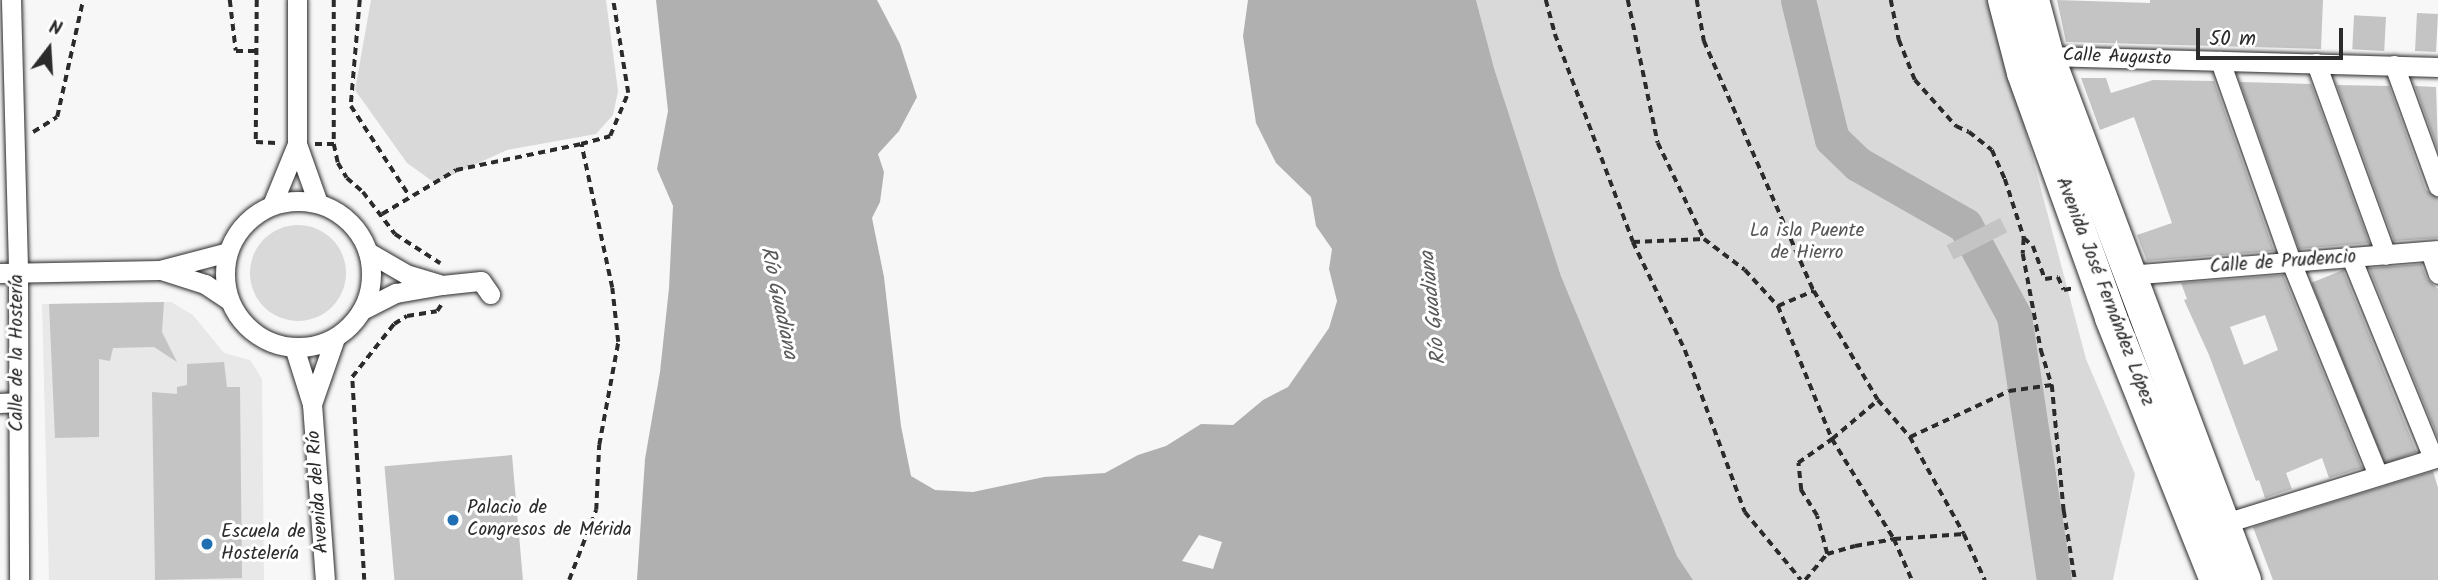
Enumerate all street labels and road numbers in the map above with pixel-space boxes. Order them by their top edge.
street label: Calle Augusto [2062,45,2172,71]
street label: Avenida José Fernández López [2050,174,2158,410]
street label: Calle de Prudencio [2209,247,2357,279]
street label: Calle de la Hostería [7,274,29,432]
street label: Avenida del Río [303,430,335,554]

